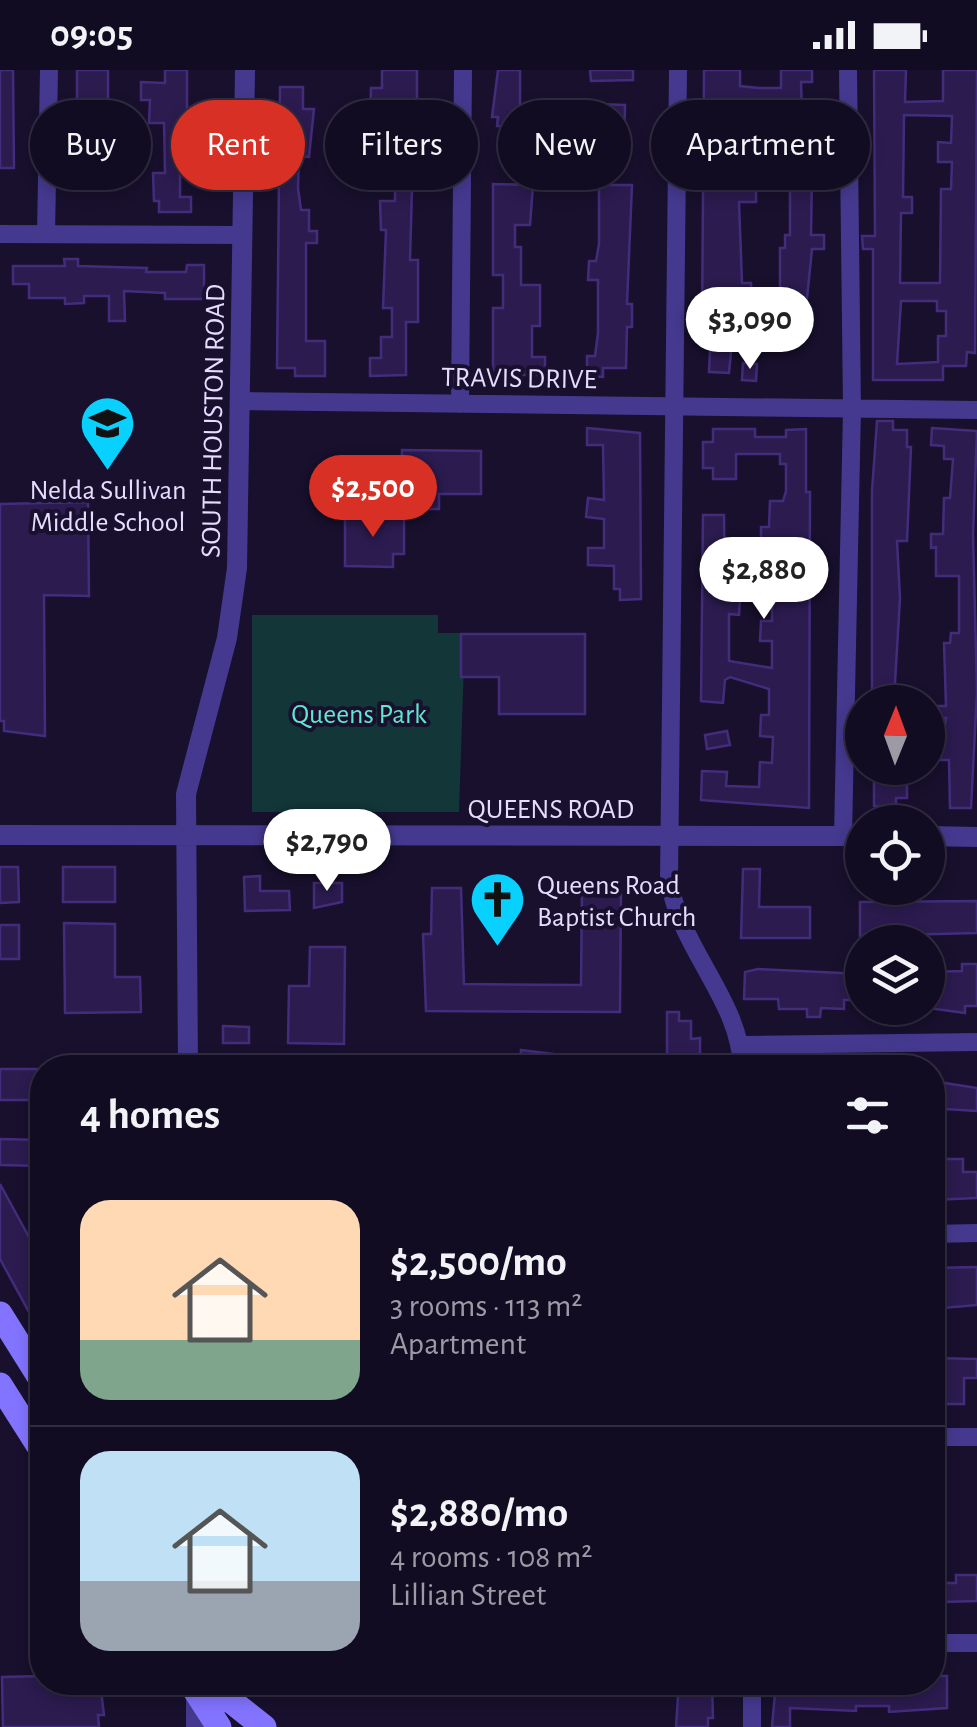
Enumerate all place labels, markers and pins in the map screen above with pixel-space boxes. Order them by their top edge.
pin: $3,090 [669,287,831,372]
school or university icon: Nelda Sullivan Middle School [78,393,138,472]
pin: $2,500 [292,455,454,540]
place label: Nelda Sullivan Middle School [29,477,187,537]
pin: $2,880 [683,537,845,622]
pin: $2,790 [246,809,408,894]
church icon: Queens Road Baptist Church [468,870,528,949]
place label: Queens Road Baptist Church [537,872,696,932]

